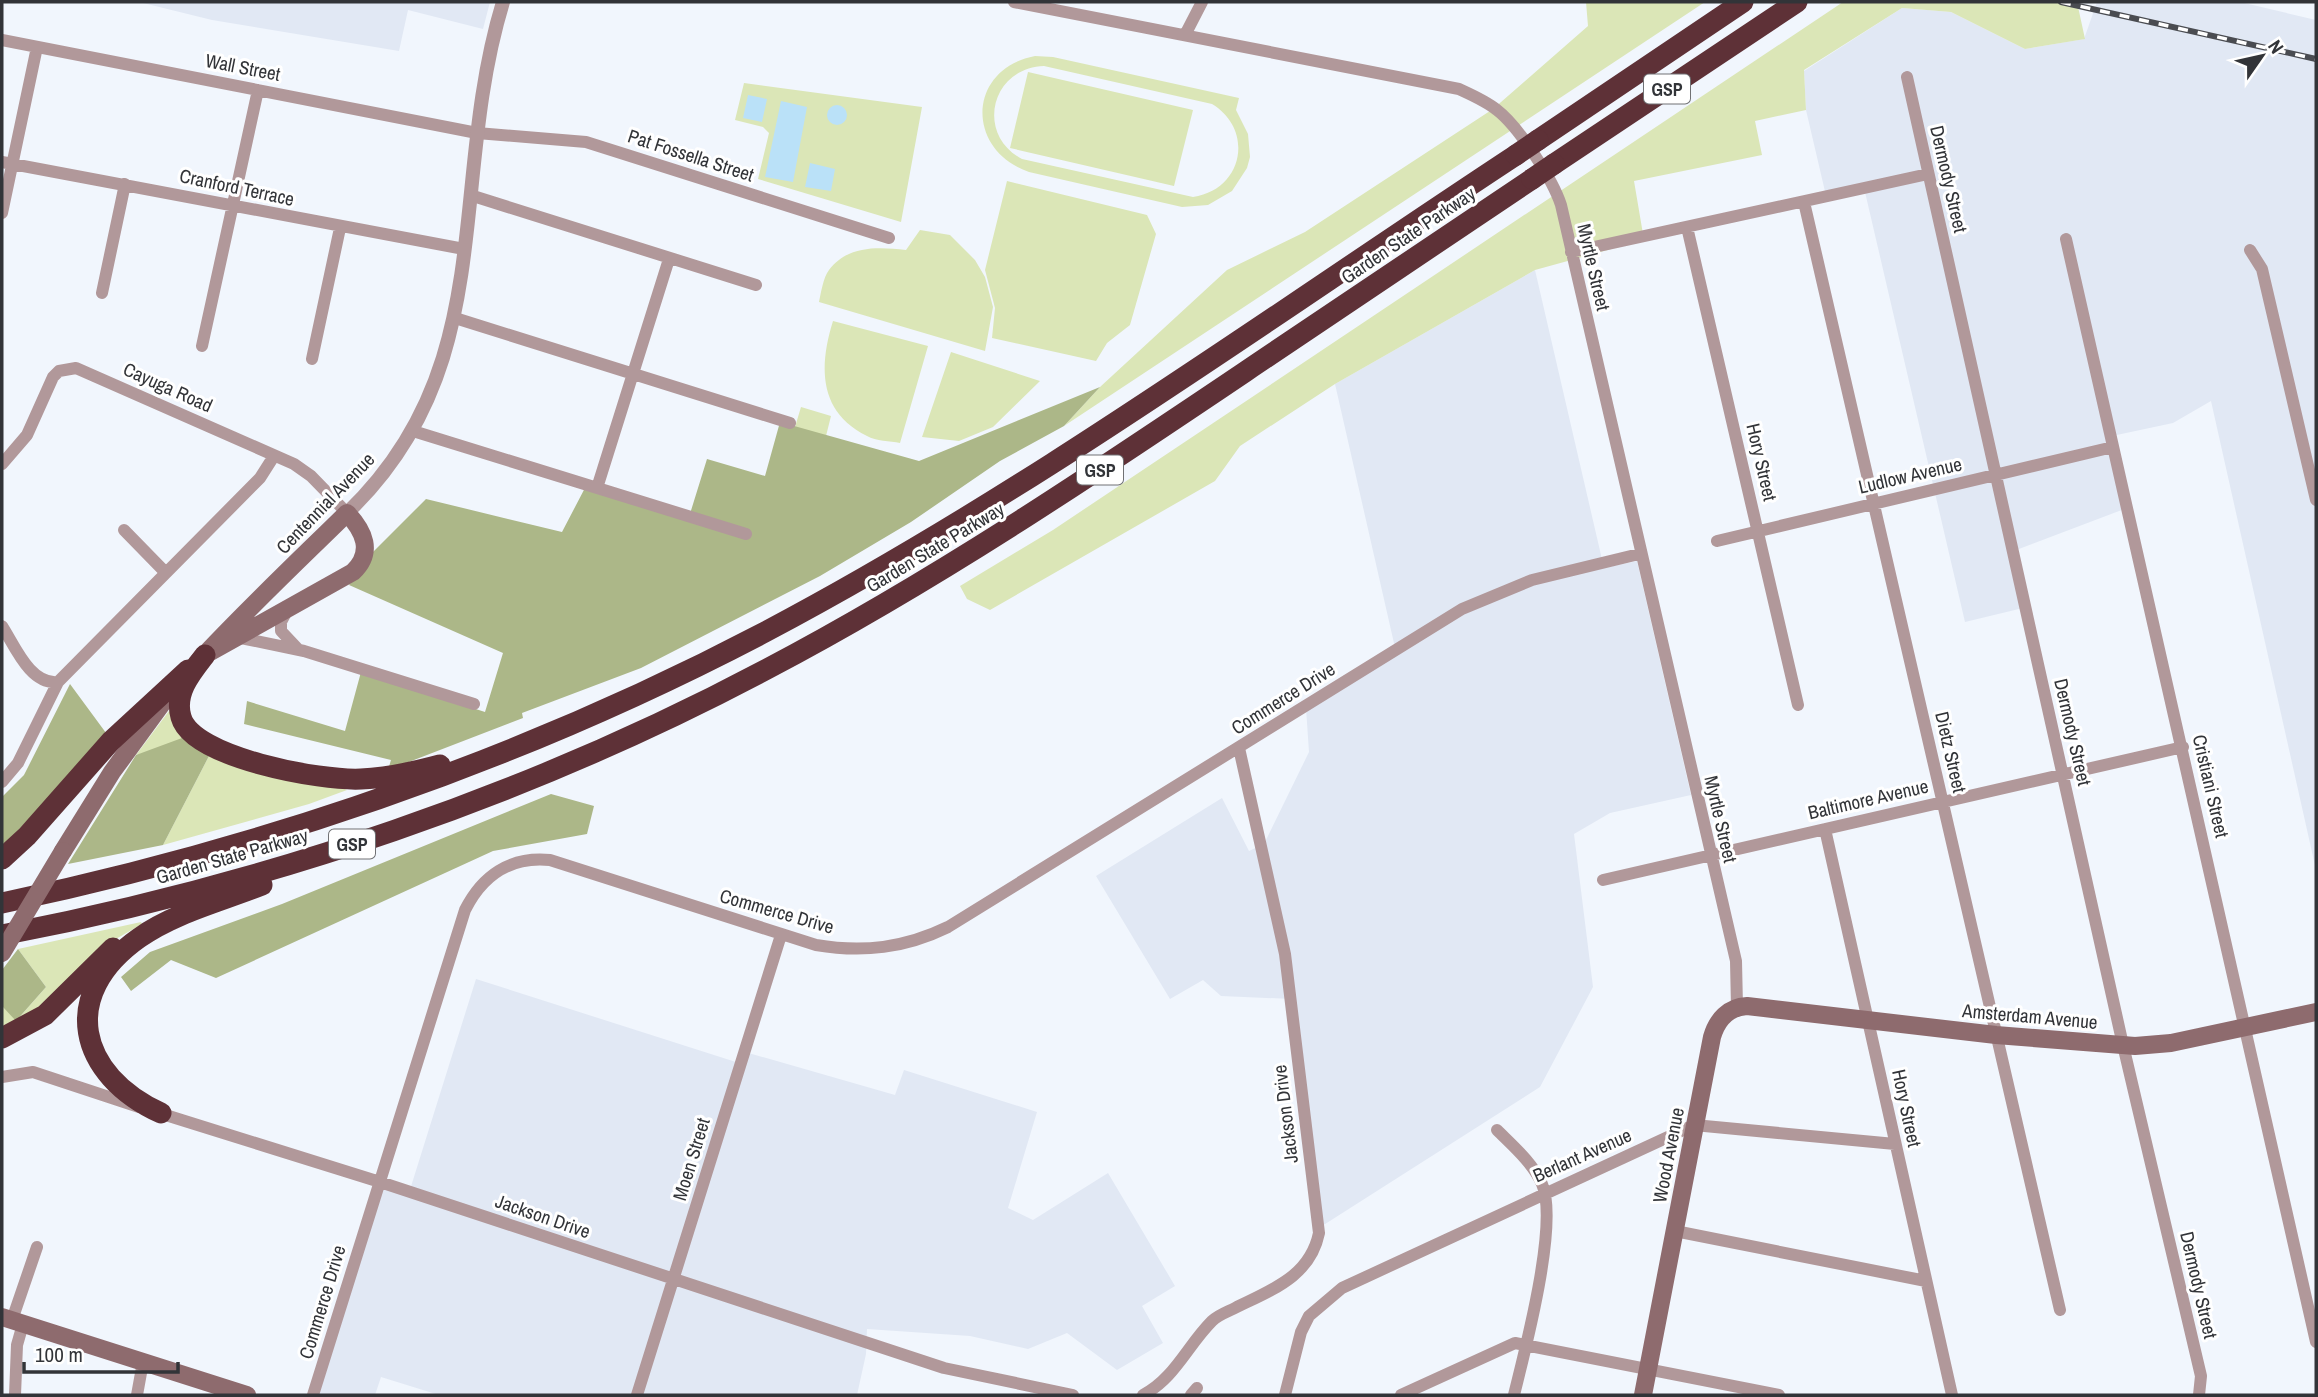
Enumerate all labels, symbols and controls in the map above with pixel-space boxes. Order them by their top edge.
north arrow [2227,21,2297,91]
text: N [2262,35,2290,58]
street label: Wall Street [203,47,283,87]
road number: GSP [1644,74,1690,104]
street label: Pat Fossella Street [625,122,758,188]
street label: Dermody Street [1924,123,1974,236]
street label: Cranford Terrace [177,162,297,212]
street label: Garden State Parkway [1336,180,1480,290]
street label: Myrtle Street [1571,221,1617,314]
street label: Cayuga Road [119,356,217,418]
street label: Hory Street [1740,421,1784,504]
street label: Centennial Avenue [270,447,380,559]
street label: Ludlow Avenue [1856,450,1964,500]
road number: GSP [1077,456,1123,484]
street label: Garden State Parkway [861,495,1009,599]
street label: Commerce Drive [1226,656,1340,740]
street label: Dermody Street [2048,676,2098,789]
street label: Dietz Street [1929,709,1973,796]
street label: Cristiani Street [2187,732,2236,841]
street label: Myrtle Street [1698,773,1744,866]
street label: Baltimore Avenue [1805,773,1931,825]
street label: Garden State Parkway [153,822,311,890]
road number: GSP [329,830,375,858]
street label: Commerce Drive [717,882,837,940]
street label: Amsterdam Avenue [1960,997,2099,1035]
street label: Jackson Drive [1266,1063,1304,1165]
street label: Hory Street [1886,1067,1928,1150]
street label: Wood Avenue [1646,1105,1690,1205]
street label: Moen Street [666,1114,716,1203]
street label: Berlant Avenue [1529,1122,1635,1188]
street label: Jackson Drive [492,1188,594,1244]
street label: Dermody Street [2174,1229,2224,1342]
street label: Commerce Drive [292,1242,352,1362]
scale bar [24,1330,178,1374]
text: 100 m [35,1340,83,1369]

